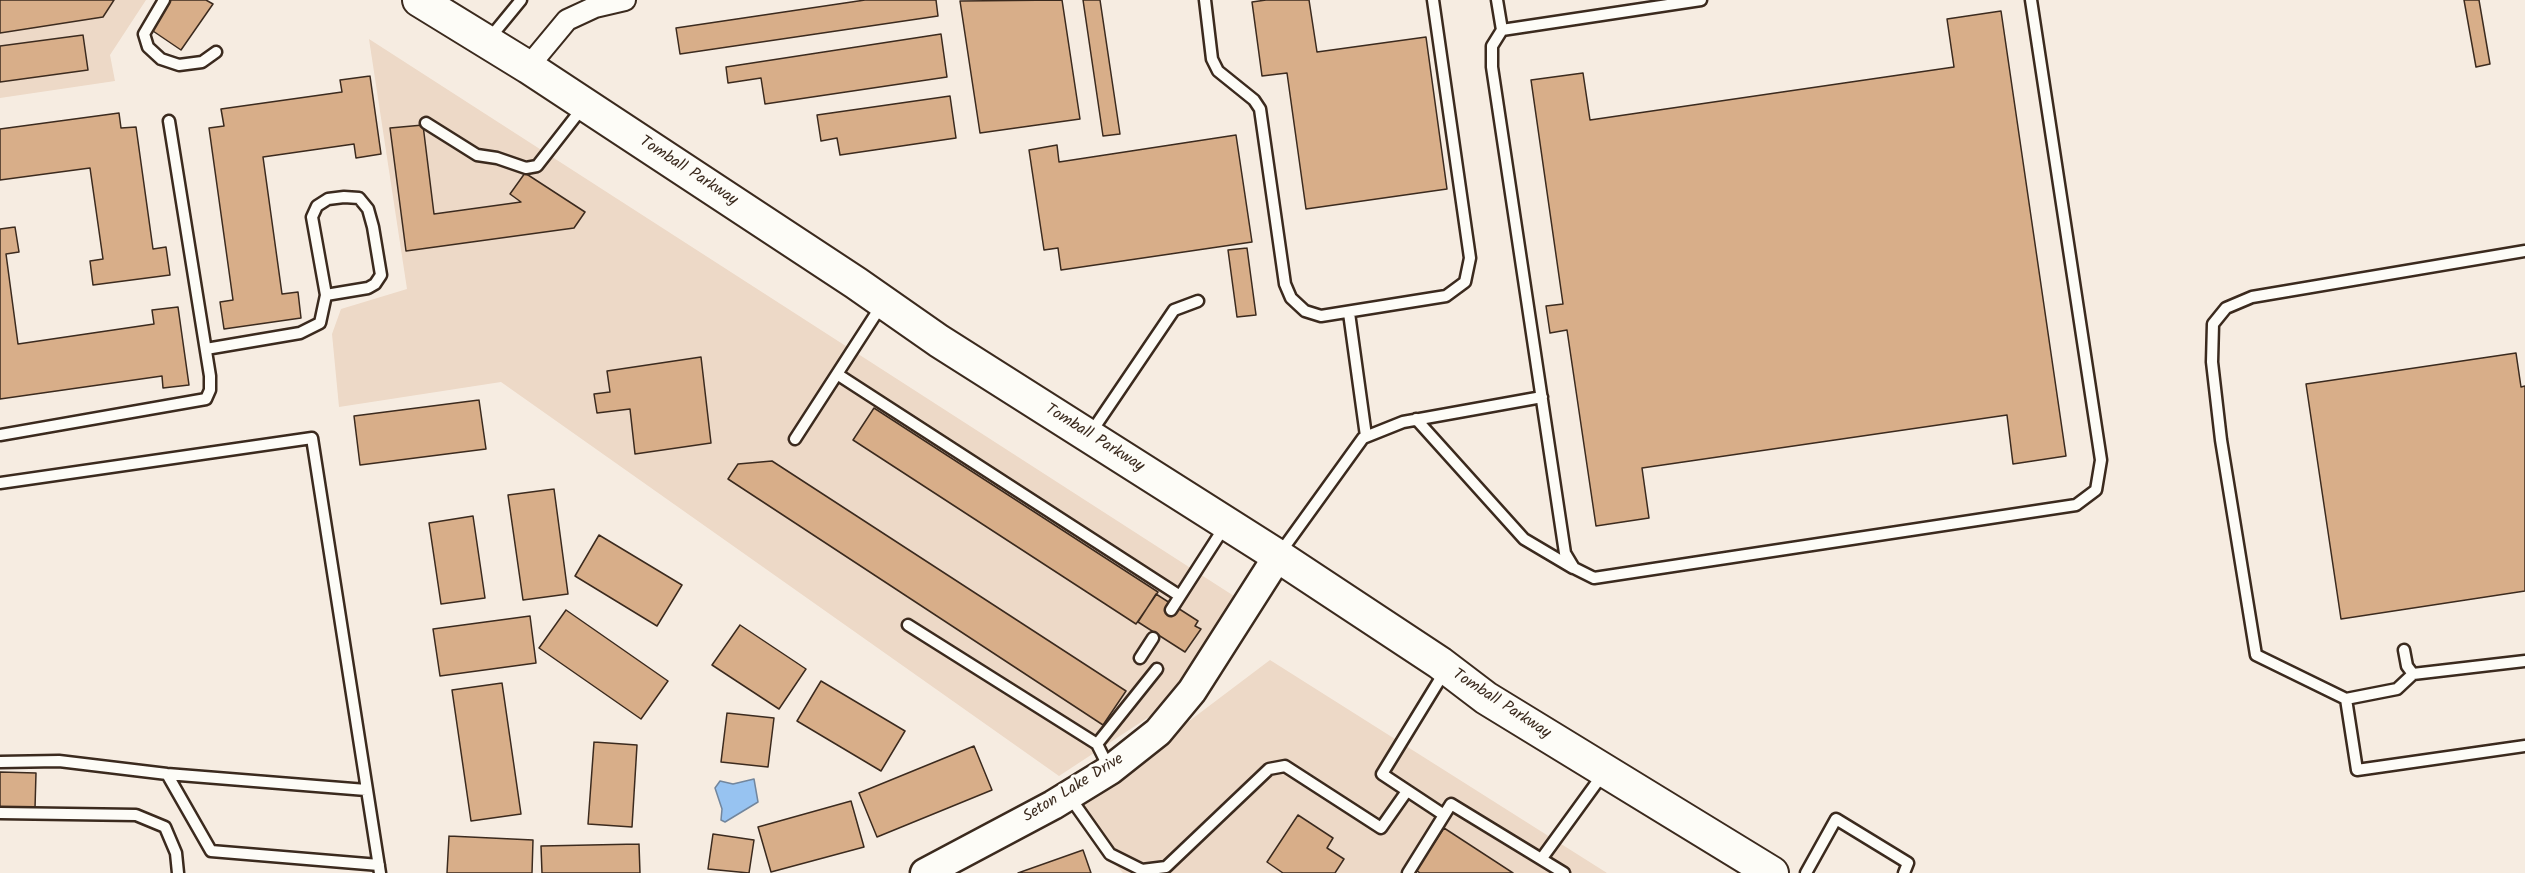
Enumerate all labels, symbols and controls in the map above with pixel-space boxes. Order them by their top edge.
street label: Tomball Parkway [635,133,741,211]
street label: Tomball Parkway [1041,401,1147,477]
street label: Tomball Parkway [1448,666,1554,744]
street label: Seton Lake Drive [1020,750,1128,828]

